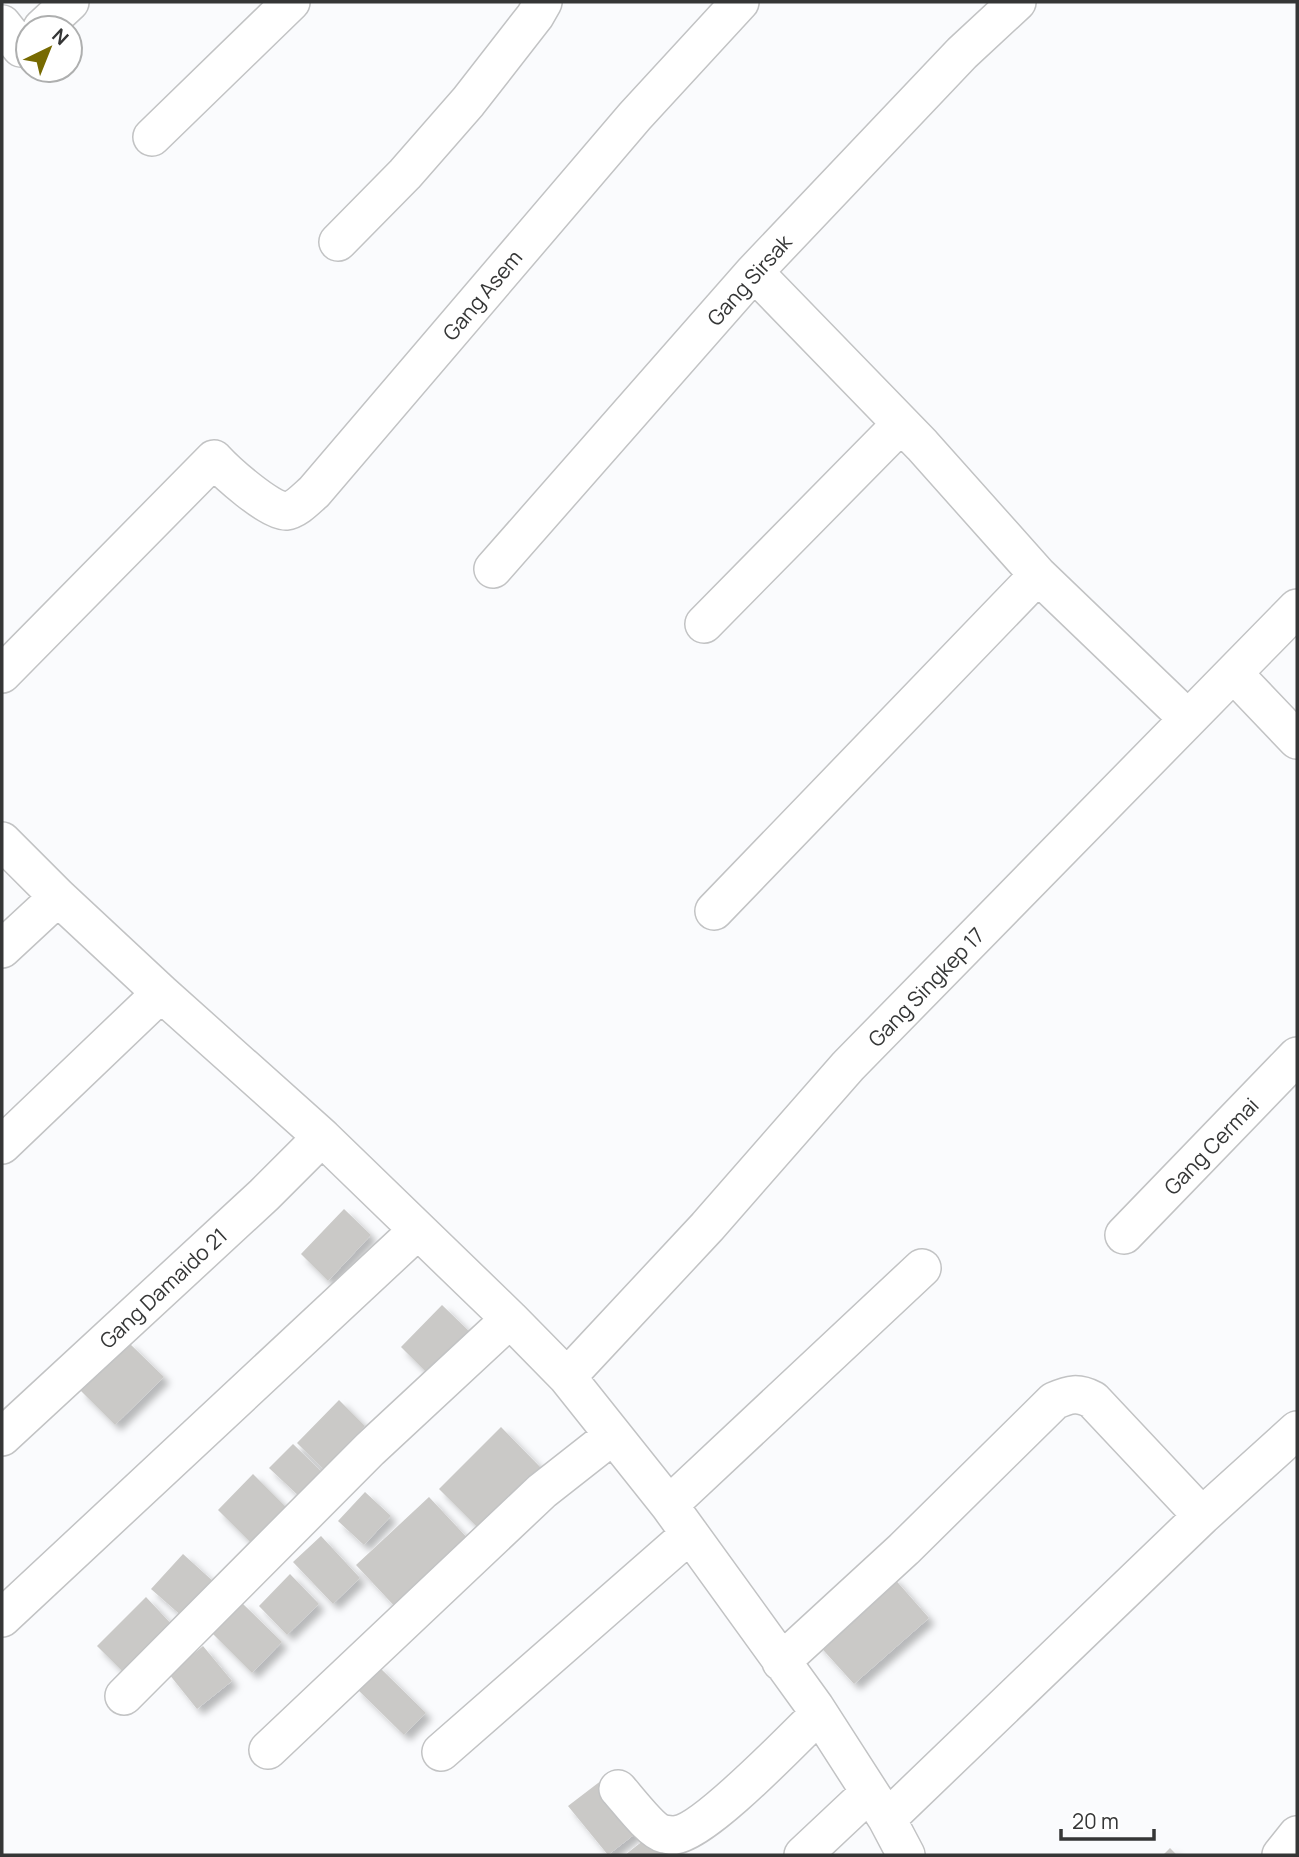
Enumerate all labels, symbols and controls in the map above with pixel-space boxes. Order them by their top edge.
north arrow [14,14,84,84]
text: N [47,22,74,51]
street label: Gang Sirsak [701,228,798,332]
street label: Gang Asem [436,244,528,346]
street label: Gang Singkep 17 [862,921,990,1053]
street label: Gang Cermai [1158,1091,1264,1201]
street label: Gang Damaido 21 [93,1222,233,1354]
scale bar [1061,1798,1154,1842]
text: 20 m [1072,1807,1119,1835]

